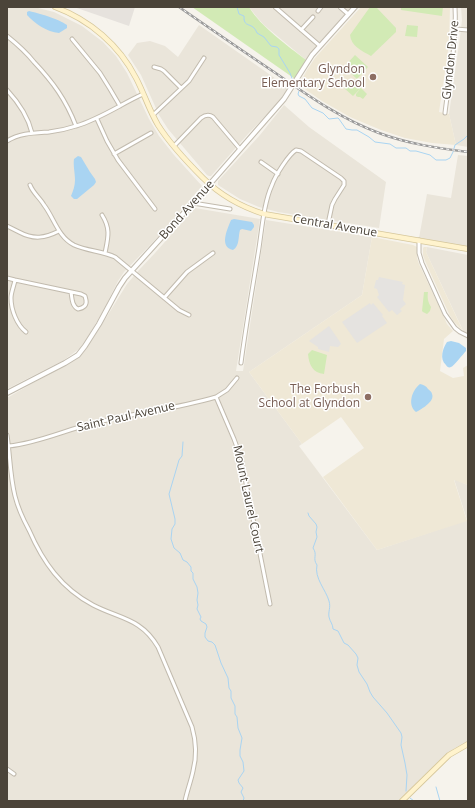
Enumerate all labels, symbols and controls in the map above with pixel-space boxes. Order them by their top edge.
street label: Glyndon Drive [440,20,462,100]
place label: Glyndon Elementary School [261,63,365,91]
marker: Glyndon Elementary School [368,72,378,82]
street label: Bond Avenue [157,177,217,243]
street label: Central Avenue [292,211,378,241]
place label: The Forbush School at Glyndon [259,383,360,411]
marker: The Forbush School at Glyndon [363,392,373,402]
street label: Saint Paul Avenue [76,399,176,435]
street label: Mount Laurel Court [230,444,266,554]

